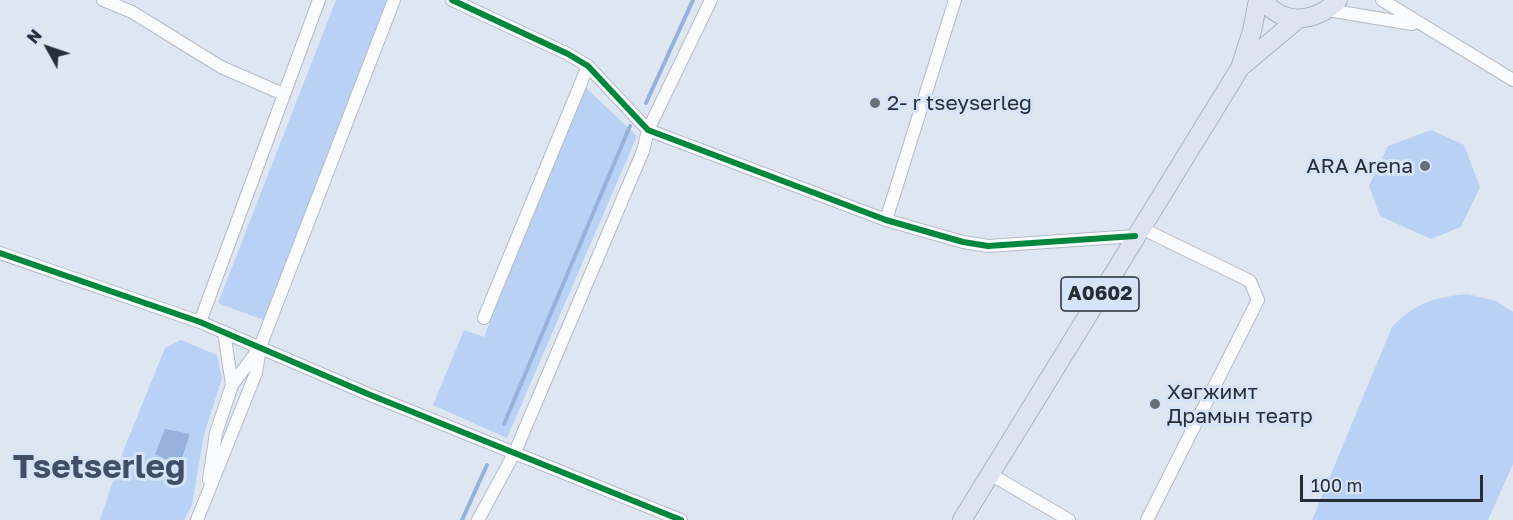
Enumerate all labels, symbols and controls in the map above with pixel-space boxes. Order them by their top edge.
north arrow [18,18,78,78]
text: N [23,25,46,48]
place label: 2- r tseyserleg [887,90,1032,116]
marker: 2- r tseyserleg [868,96,882,110]
place label: ARA Arena [1306,153,1413,179]
marker: ARA Arena [1418,159,1432,173]
road number: A0602 [1061,277,1139,311]
place label: Хөгжимт Драмын театр [1167,379,1313,429]
marker: Хөгжимт Драмын театр [1148,397,1162,411]
district label: Tsetserleg [13,448,185,488]
scale bar [1303,463,1486,501]
text: 100 m [1311,474,1362,496]

